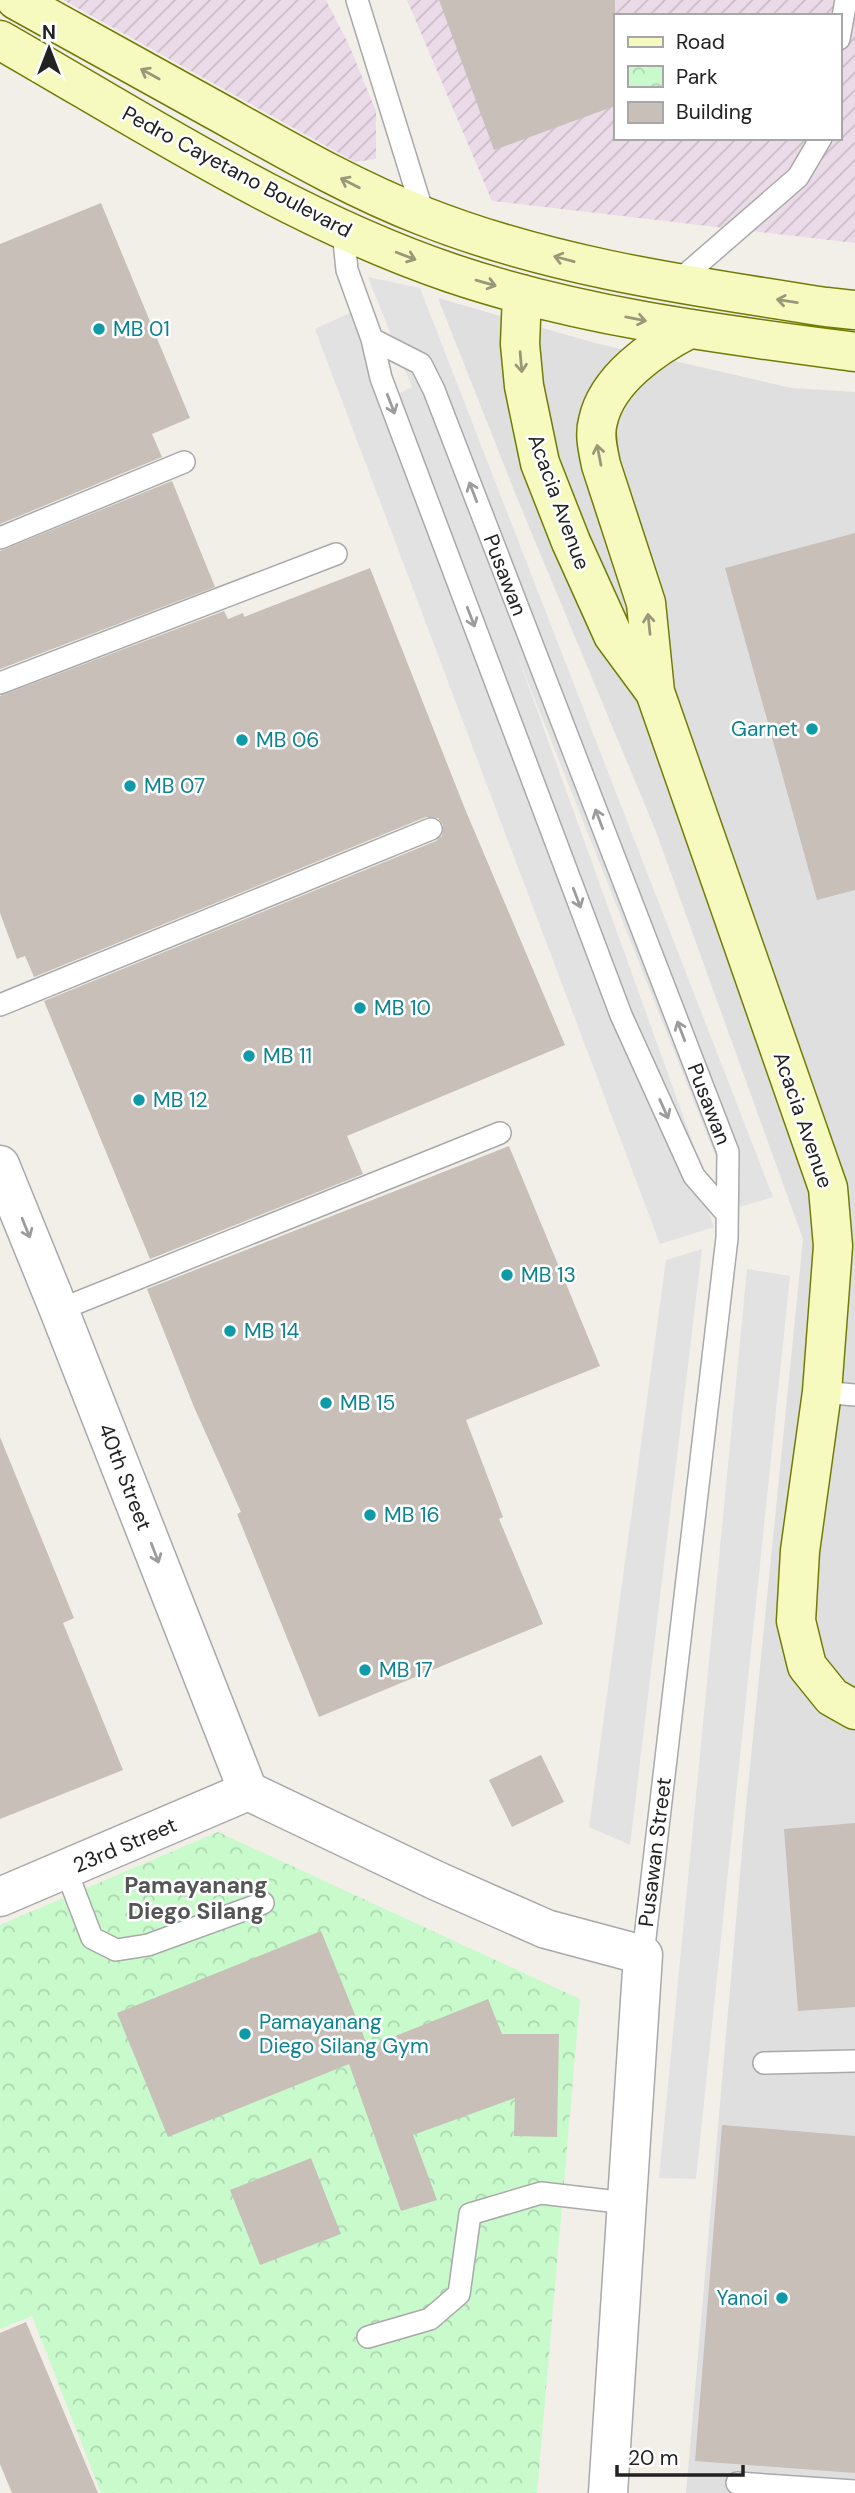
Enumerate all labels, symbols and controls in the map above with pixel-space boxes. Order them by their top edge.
north arrow [14,14,84,84]
legend [614,14,841,140]
text: N [42,20,56,45]
text: Road [676,28,725,56]
text: Park [676,63,718,91]
one-way arrow [140,67,161,81]
text: Building [676,98,753,126]
street label: Pedro Cayetano Boulevard [117,100,357,244]
one-way arrow [340,176,361,190]
one-way arrow [395,250,417,263]
one-way arrow [553,252,576,265]
one-way arrow [475,278,497,291]
one-way arrow [776,294,799,307]
one-way arrow [624,312,647,326]
place label: MB 01 [113,315,170,343]
marker: MB 01 [91,321,107,337]
one-way arrow [515,350,528,373]
one-way arrow [385,393,398,415]
street label: Acacia Avenue [522,430,597,574]
one-way arrow [592,444,606,467]
one-way arrow [466,482,479,504]
street label: Pusawan [477,530,533,620]
one-way arrow [466,605,478,627]
one-way arrow [642,613,655,636]
place label: Garnet [731,715,798,743]
marker: Garnet [804,721,820,737]
place label: MB 06 [256,726,319,754]
marker: MB 06 [234,732,250,748]
place label: MB 07 [144,772,205,800]
marker: MB 07 [122,778,138,794]
one-way arrow [592,808,605,830]
one-way arrow [572,887,585,909]
place label: MB 10 [374,994,431,1022]
marker: MB 10 [352,1000,368,1016]
one-way arrow [674,1020,687,1042]
place label: MB 11 [263,1042,312,1070]
marker: MB 11 [241,1048,257,1064]
street label: Acacia Avenue [767,1048,839,1192]
street label: Pusawan [681,1059,737,1149]
place label: MB 12 [153,1086,208,1114]
marker: MB 12 [131,1092,147,1108]
one-way arrow [658,1098,671,1119]
one-way arrow [20,1217,33,1238]
place label: MB 13 [521,1261,576,1289]
marker: MB 13 [499,1267,515,1283]
place label: MB 14 [244,1317,299,1345]
marker: MB 14 [222,1323,238,1339]
place label: MB 15 [340,1389,395,1417]
marker: MB 15 [318,1395,334,1411]
street label: 40th Street [92,1419,158,1535]
place label: MB 16 [384,1501,440,1529]
marker: MB 16 [362,1507,378,1523]
one-way arrow [150,1542,163,1564]
place label: MB 17 [379,1656,433,1684]
marker: MB 17 [357,1662,373,1678]
street label: Pusawan Street [632,1776,678,1928]
street label: 23rd Street [69,1811,181,1879]
district label: Pamayanang Diego Silang [124,1870,268,1926]
place label: Pamayanang Diego Silang Gym [259,2008,429,2060]
marker: Pamayanang Diego Silang Gym [237,2026,253,2042]
place label: Yanoi [716,2284,768,2312]
marker: Yanoi [774,2290,790,2306]
scale bar [617,2434,743,2478]
text: 20 m [628,2444,679,2472]

